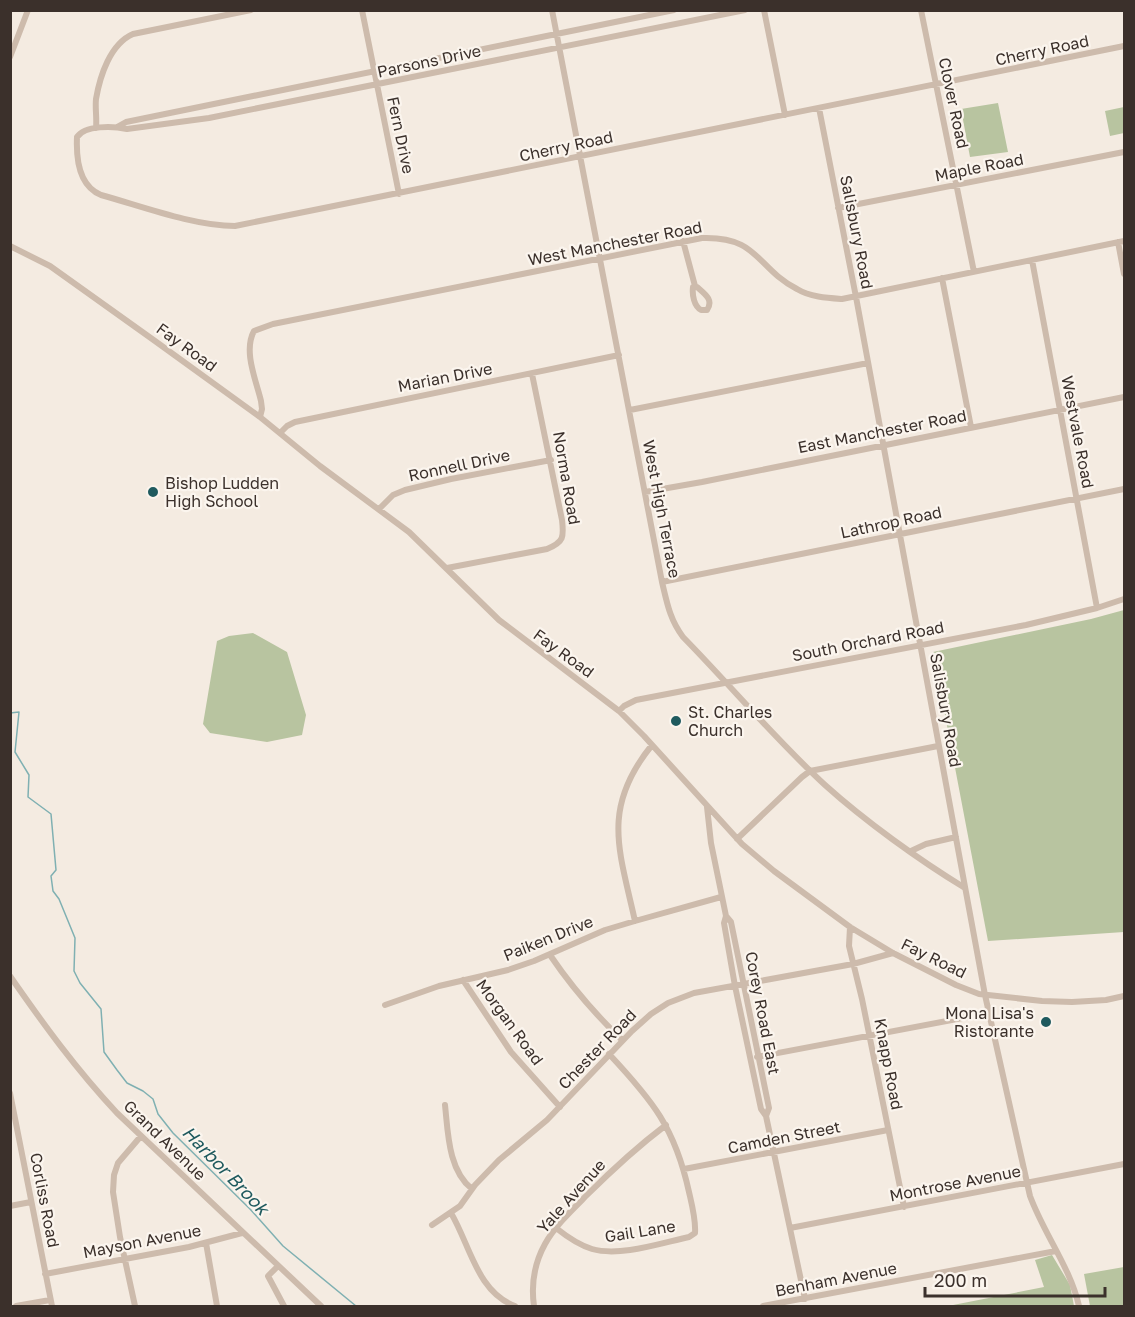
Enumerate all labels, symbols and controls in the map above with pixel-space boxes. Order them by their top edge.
street label: Cherry Road [993,30,1091,70]
street label: Parsons Drive [375,40,483,82]
street label: Clover Road [935,56,973,150]
street label: Fern Drive [383,95,419,175]
street label: Cherry Road [517,126,615,166]
street label: Maple Road [933,149,1025,185]
street label: Salisbury Road [836,173,878,291]
street label: West Manchester Road [526,216,704,270]
street label: Fay Road [153,318,221,376]
street label: Marian Drive [396,358,494,396]
street label: Westvale Road [1057,374,1099,490]
street label: East Manchester Road [796,405,968,457]
street label: Norma Road [549,430,585,526]
street label: West High Terrace [639,438,685,580]
street label: Ronnell Drive [406,444,512,486]
place label: Bishop Ludden High School [165,473,279,511]
marker: Bishop Ludden High School [146,485,160,499]
street label: Lathrop Road [838,501,944,543]
street label: South Orchard Road [790,616,946,666]
street label: Fay Road [530,624,598,682]
street label: Salisbury Road [926,651,966,769]
place label: St. Charles Church [688,702,772,740]
marker: St. Charles Church [669,714,683,728]
street label: Paiken Drive [500,911,596,965]
street label: Fay Road [898,934,970,982]
street label: Corey Road East [741,950,785,1076]
street label: Morgan Road [472,975,548,1069]
place label: Mona Lisa's Ristorante [945,1003,1034,1041]
street label: Chester Road [554,1005,640,1093]
marker: Mona Lisa's Ristorante [1039,1015,1053,1029]
street label: Knapp Road [870,1017,908,1111]
street label: Grand Avenue [120,1096,210,1184]
street label: Camden Street [726,1116,842,1158]
water label: Harbor Brook [178,1121,275,1220]
street label: Corliss Road [26,1151,64,1249]
street label: Yale Avenue [533,1155,609,1237]
street label: Montrose Avenue [888,1160,1022,1206]
street label: Gail Lane [603,1216,677,1246]
street label: Mayson Avenue [81,1220,203,1262]
street label: Benham Avenue [774,1257,898,1301]
scale bar [925,1260,1105,1298]
text: 200 m [934,1269,987,1291]

